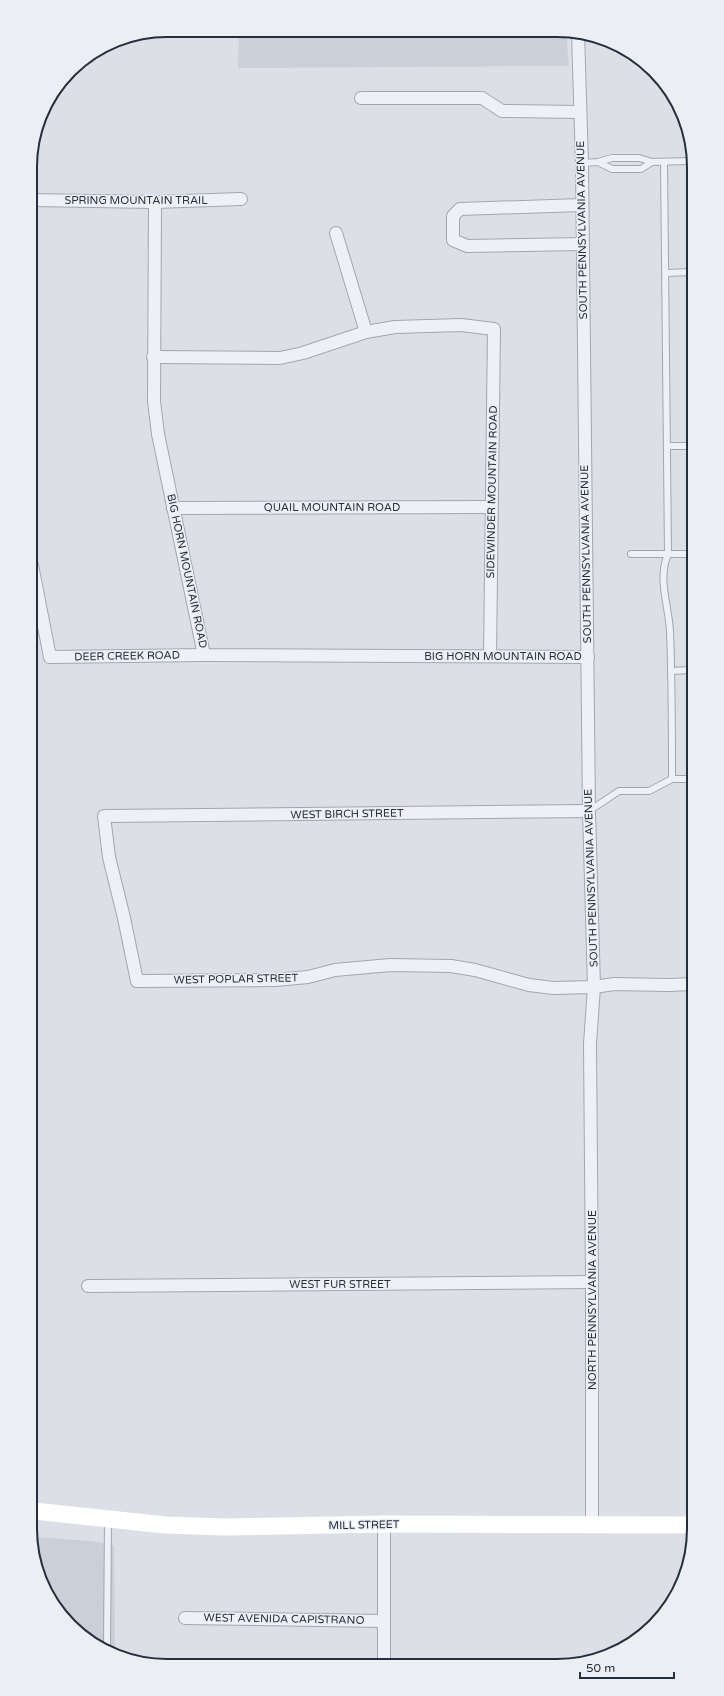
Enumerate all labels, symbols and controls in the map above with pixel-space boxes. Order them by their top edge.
street label: SOUTH PENNSYLVANIA AVENUE [574,141,590,319]
street label: SPRING MOUNTAIN TRAIL [64,194,208,207]
street label: SIDEWINDER MOUNTAIN ROAD [484,405,500,579]
street label: SOUTH PENNSYLVANIA AVENUE [578,465,594,643]
street label: BIG HORN MOUNTAIN ROAD [164,493,210,649]
street label: QUAIL MOUNTAIN ROAD [264,501,400,514]
street label: DEER CREEK ROAD [74,649,180,663]
street label: BIG HORN MOUNTAIN ROAD [424,650,582,663]
street label: SOUTH PENNSYLVANIA AVENUE [581,789,601,967]
street label: WEST BIRCH STREET [290,807,404,821]
street label: WEST POPLAR STREET [174,971,299,987]
street label: NORTH PENNSYLVANIA AVENUE [586,1210,599,1390]
street label: WEST FUR STREET [289,1278,391,1291]
street label: MILL STREET [328,1518,400,1532]
street label: WEST AVENIDA CAPISTRANO [203,1611,365,1627]
scale bar [580,1654,674,1680]
text: 50 m [586,1661,615,1675]

